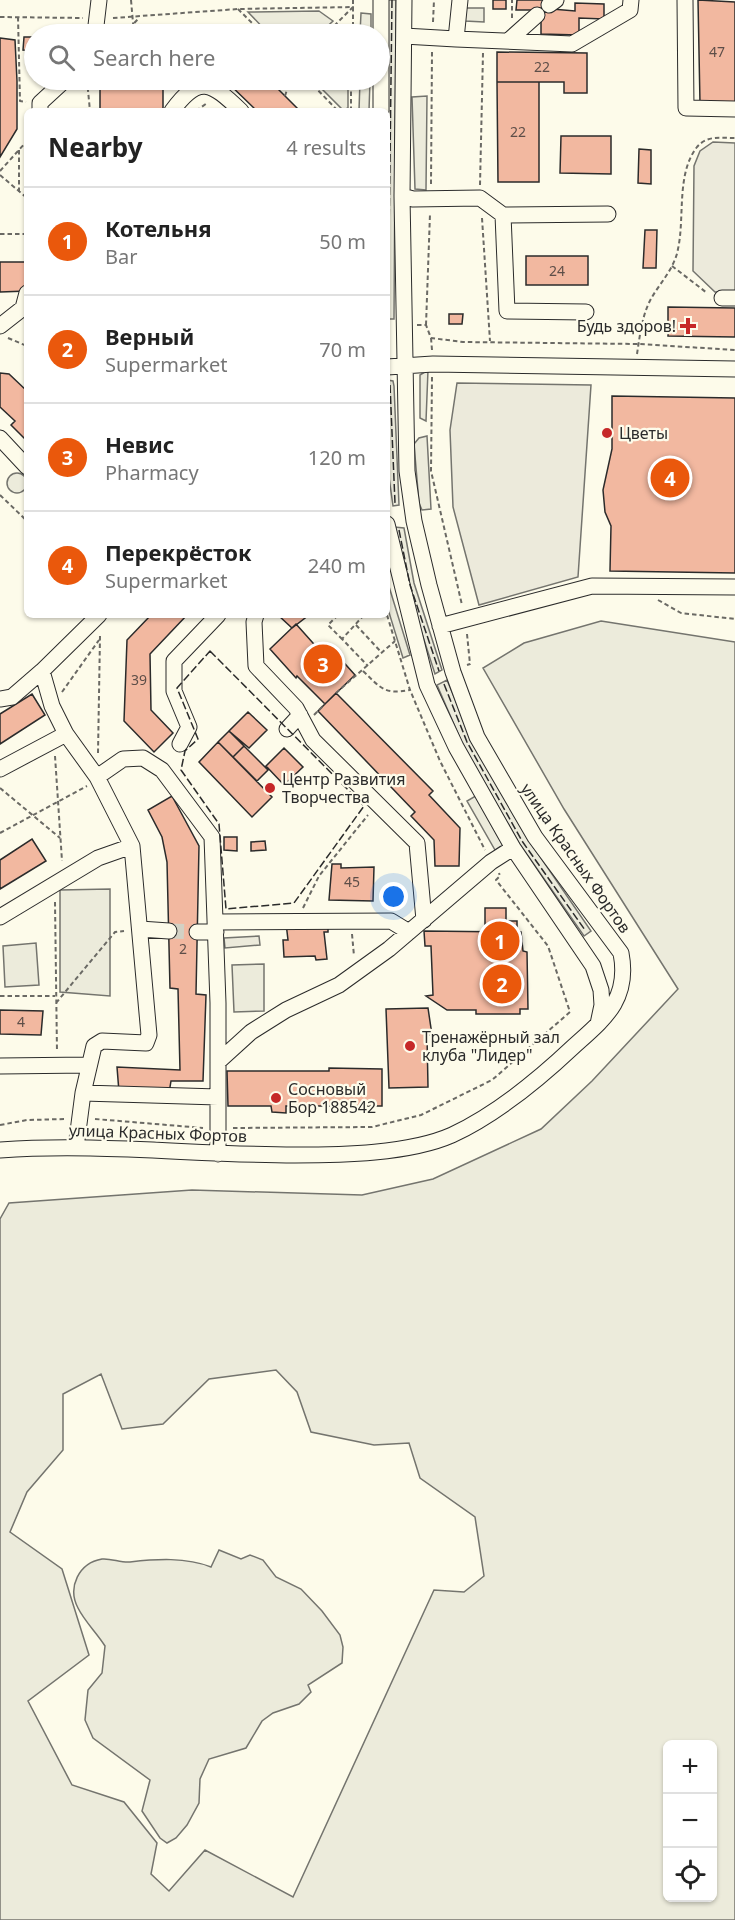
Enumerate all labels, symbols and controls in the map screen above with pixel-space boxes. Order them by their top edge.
search box [24,24,390,90]
icon: search [45,41,78,74]
text: Search here [93,42,215,72]
house number: 47 [709,42,725,61]
house number: 22 [534,57,550,76]
house number: 22 [510,122,526,141]
text: Nearby [48,129,143,165]
text: 4 results [286,134,366,161]
text: Котельня [105,213,211,243]
text: 1 [62,228,73,255]
text: 50 m [319,228,366,255]
text: Bar [105,243,137,270]
house number: 24 [549,261,565,280]
place label: Будь здоров! [577,315,676,337]
marker: Будь здоров! [681,319,695,333]
text: Верный [105,321,194,351]
text: 2 [62,336,73,363]
text: 70 m [319,336,366,363]
text: Supermarket [105,351,228,378]
place label: Цветы [619,422,668,444]
marker: Цветы [600,426,614,440]
text: Невис [105,429,174,459]
text: 3 [62,444,73,471]
text: 120 m [308,444,366,471]
pin: 4 [650,456,690,500]
text: Pharmacy [105,459,199,486]
text: Перекрёсток [105,537,251,567]
text: 4 [62,552,73,579]
text: 240 m [308,552,366,579]
text: Supermarket [105,567,228,594]
pin: 3 [304,642,342,686]
house number: 39 [131,670,147,689]
place label: Центр Развития Творчества [282,768,405,808]
street label: улица Красных Фортов [516,779,636,937]
marker: Центр Развития Творчества [263,781,277,795]
house number: 45 [344,872,360,891]
your location [379,882,408,911]
pin: 1 [480,918,520,964]
house number: 2 [179,939,187,958]
pin: 2 [482,962,522,1006]
house number: 4 [17,1012,25,1031]
place label: Тренажёрный зал клуба "Лидер" [422,1026,560,1066]
marker: Тренажёрный зал клуба "Лидер" [403,1039,417,1053]
place label: Сосновый Бор 188542 [288,1078,376,1118]
marker: Сосновый Бор 188542 [269,1091,283,1105]
street label: улица Красных Фортов [69,1119,247,1147]
map controls [663,1740,717,1902]
button: + [663,1740,717,1794]
button: − [663,1794,717,1848]
button: locate [663,1848,717,1902]

